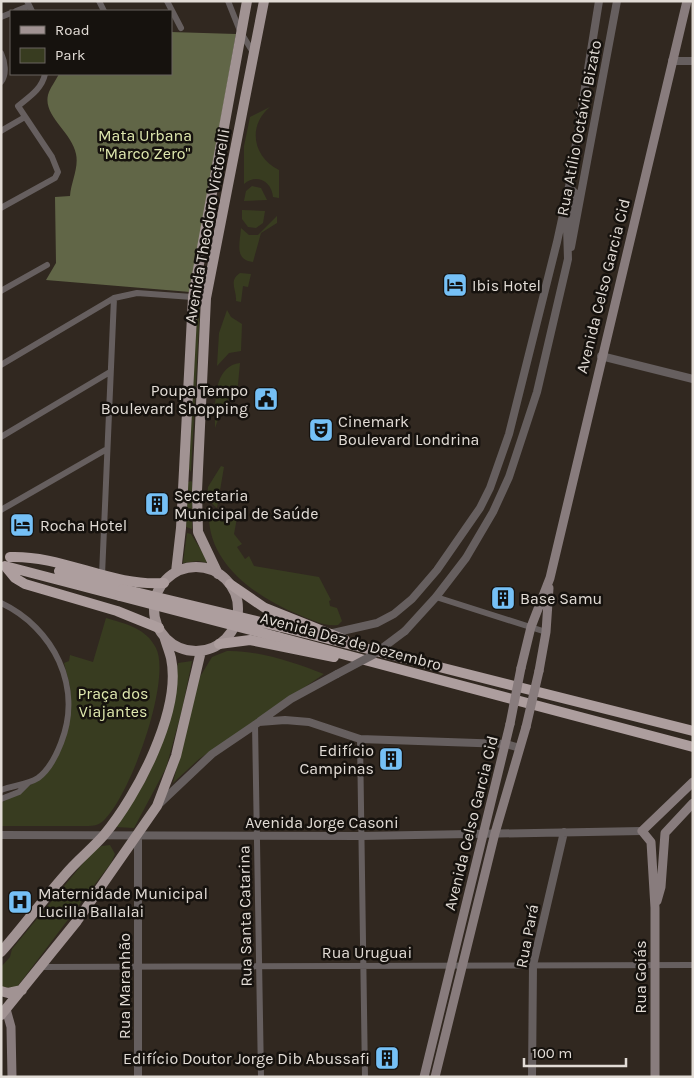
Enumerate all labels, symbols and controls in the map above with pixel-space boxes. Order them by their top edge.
legend [10,10,172,75]
text: Road [55,21,90,39]
street label: Rua Atílio Octávio Bizato [553,39,605,217]
text: Park [55,46,85,64]
park label: Mata Urbana "Marco Zero" [98,126,192,163]
street label: Avenida Theodoro Victorelli [181,127,233,325]
street label: Avenida Celso Garcia Cid [572,197,634,375]
hotel icon: Ibis Hotel [442,272,468,298]
place label: Ibis Hotel [472,276,541,295]
place label: Poupa Tempo Boulevard Shopping [101,381,248,418]
public building icon: Poupa Tempo Boulevard Shopping [253,386,279,412]
place label: Cinemark Boulevard Londrina [338,412,479,449]
theatre icon: Cinemark Boulevard Londrina [308,417,334,443]
place label: Secretaria Municipal de Saúde [174,486,319,523]
building icon: Secretaria Municipal de Saúde [144,491,170,517]
hotel icon: Rocha Hotel [9,512,35,538]
place label: Rocha Hotel [40,516,127,535]
building icon: Base Samu [490,585,516,611]
place label: Base Samu [520,589,602,608]
street label: Avenida Dez de Dezembro [258,608,444,674]
park label: Praça dos Viajantes [78,684,148,721]
street label: Avenida Celso Garcia Cid [440,734,502,912]
place label: Edifício Campinas [299,741,374,778]
building icon: Edifício Campinas [378,746,404,772]
street label: Avenida Jorge Casoni [245,813,399,832]
street label: Rua Santa Catarina [234,845,256,987]
place label: Maternidade Municipal Lucilla Ballalai [38,884,208,921]
hospital icon: Maternidade Municipal Lucilla Ballalai [7,889,33,915]
street label: Rua Pará [512,903,542,969]
street label: Rua Maranhão [115,933,134,1039]
street label: Rua Goiás [631,940,650,1014]
street label: Rua Uruguai [322,943,412,962]
scale bar [524,1036,626,1068]
text: 100 m [532,1044,572,1062]
building icon: Edifício Doutor Jorge Dib Abussafi [374,1045,400,1071]
place label: Edifício Doutor Jorge Dib Abussafi [123,1049,370,1068]

